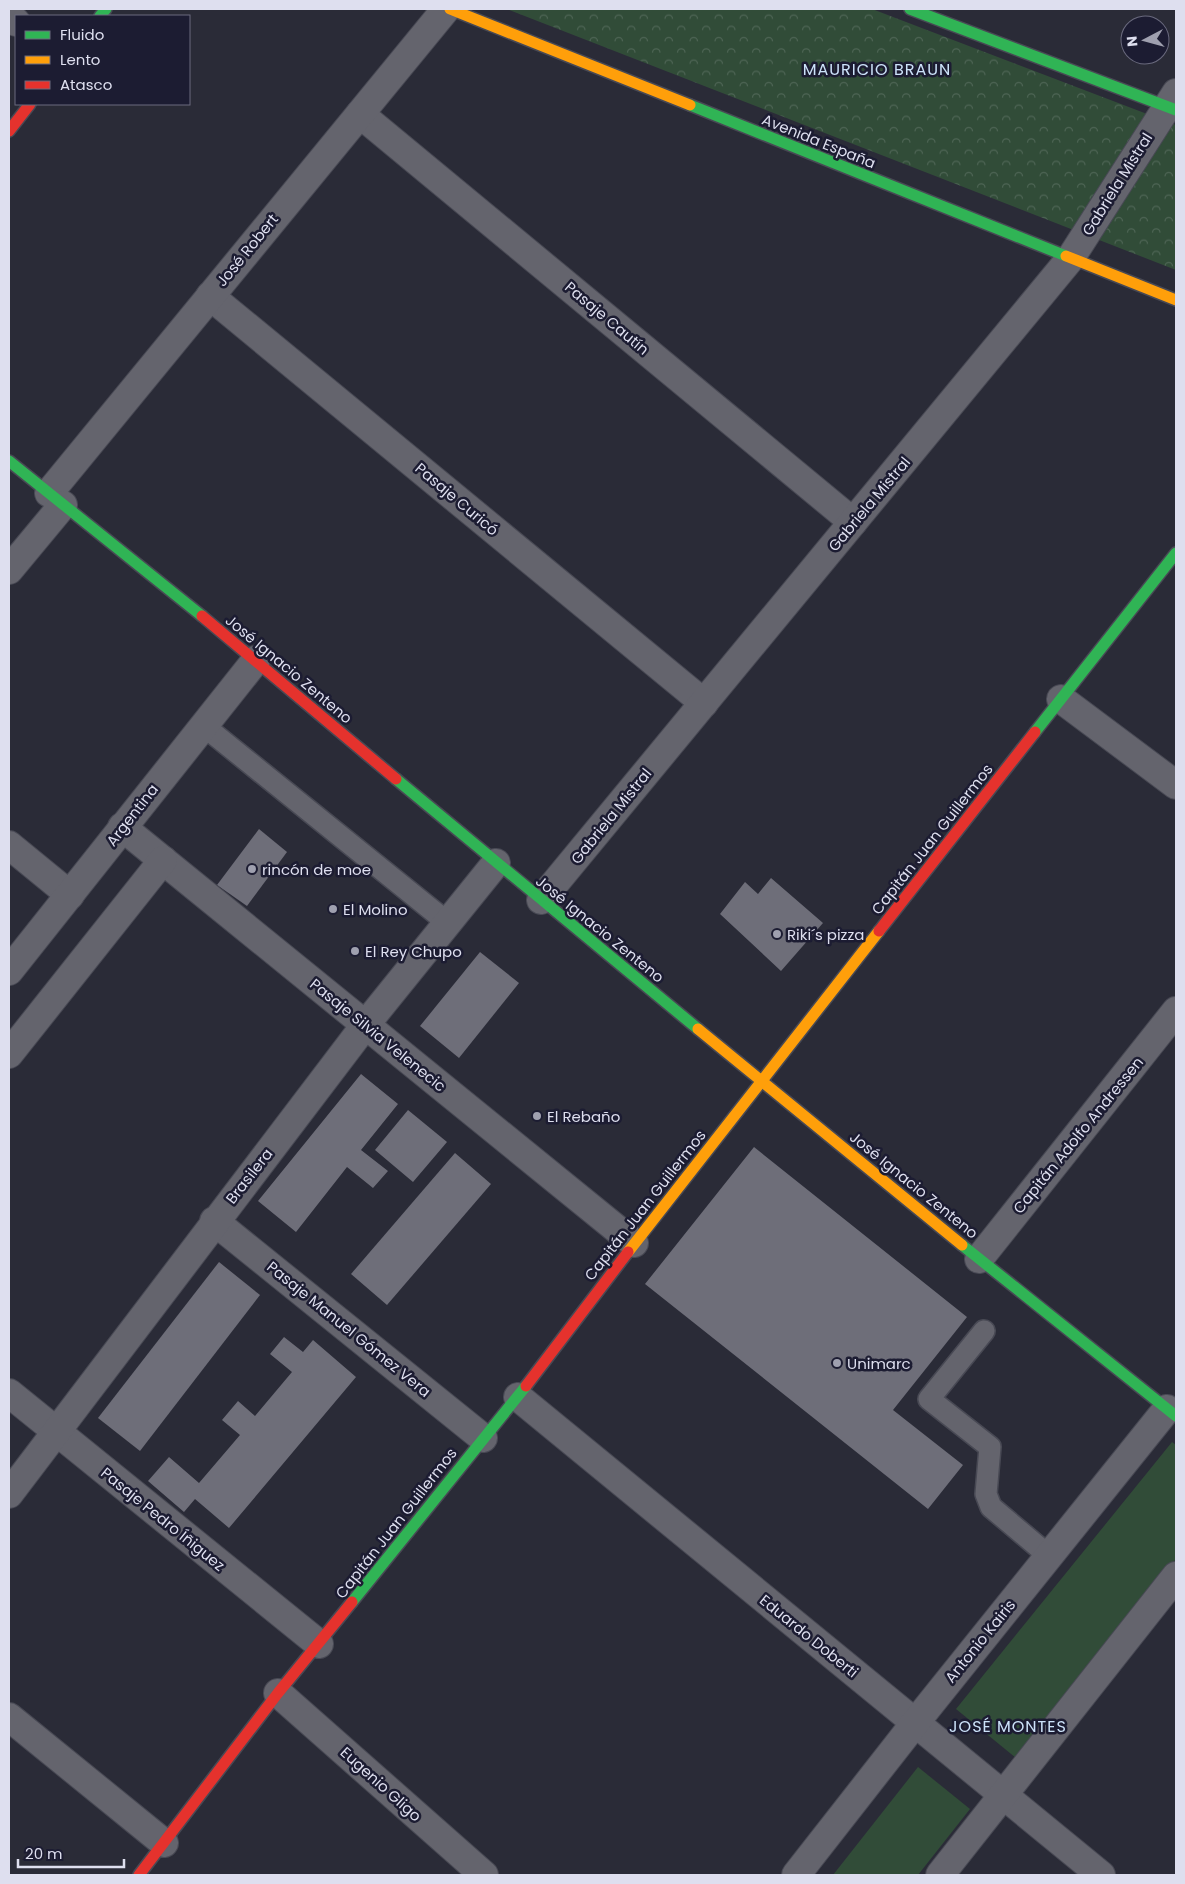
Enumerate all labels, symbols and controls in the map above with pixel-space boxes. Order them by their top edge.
legend [15,15,190,105]
north arrow [1120,15,1170,65]
text: Fluido [60,24,104,45]
text: N [1122,35,1143,48]
text: Lento [60,49,100,70]
district label: MAURICIO BRAUN [803,58,951,81]
text: Atasco [60,74,112,95]
street label: Avenida España [759,109,879,173]
street label: Gabriela Mistral [1077,129,1157,239]
street label: José Robert [211,209,283,291]
street label: Pasaje Cautín [560,277,654,359]
street label: Gabriela Mistral [823,452,915,556]
street label: Pasaje Curicó [411,458,503,540]
street label: José Ignacio Zenteno [221,610,357,728]
street label: Capitán Juan Guillermos [866,759,998,919]
street label: Gabriela Mistral [566,764,656,868]
street label: Argentina [101,780,163,850]
place label: rincón de moe [262,859,371,880]
marker: rincón de moe [246,863,258,875]
street label: José Ignacio Zenteno [531,871,669,987]
place label: El Molino [343,899,408,920]
marker: El Molino [327,903,339,915]
place label: Riki´s pizza [787,924,864,945]
marker: Riki´s pizza [771,928,783,940]
place label: El Rey Chupo [365,941,462,962]
marker: El Rey Chupo [349,945,361,957]
street label: Pasaje Silvia Velenecic [306,974,450,1096]
street label: Capitán Adolfo Andressen [1008,1052,1148,1218]
place label: El Rebaño [547,1106,620,1127]
marker: El Rebaño [531,1110,543,1122]
street label: Capitán Juan Guillermos [579,1125,711,1285]
street label: José Ignacio Zenteno [845,1127,983,1243]
street label: Brasilera [221,1144,277,1208]
street label: Pasaje Manuel Gómez Vera [263,1256,435,1402]
place label: Unimarc [847,1353,911,1374]
marker: Unimarc [831,1357,843,1369]
street label: Capitán Juan Guillermos [330,1443,462,1603]
street label: Pasaje Pedro Íñiguez [97,1462,230,1576]
street label: Eduardo Doberti [755,1590,863,1682]
street label: Antonio Kairis [940,1595,1020,1687]
district label: JOSÉ MONTES [949,1715,1067,1738]
street label: Eugenio Gligo [336,1742,426,1826]
scale bar [18,1836,124,1868]
text: 20 m [25,1843,63,1864]

